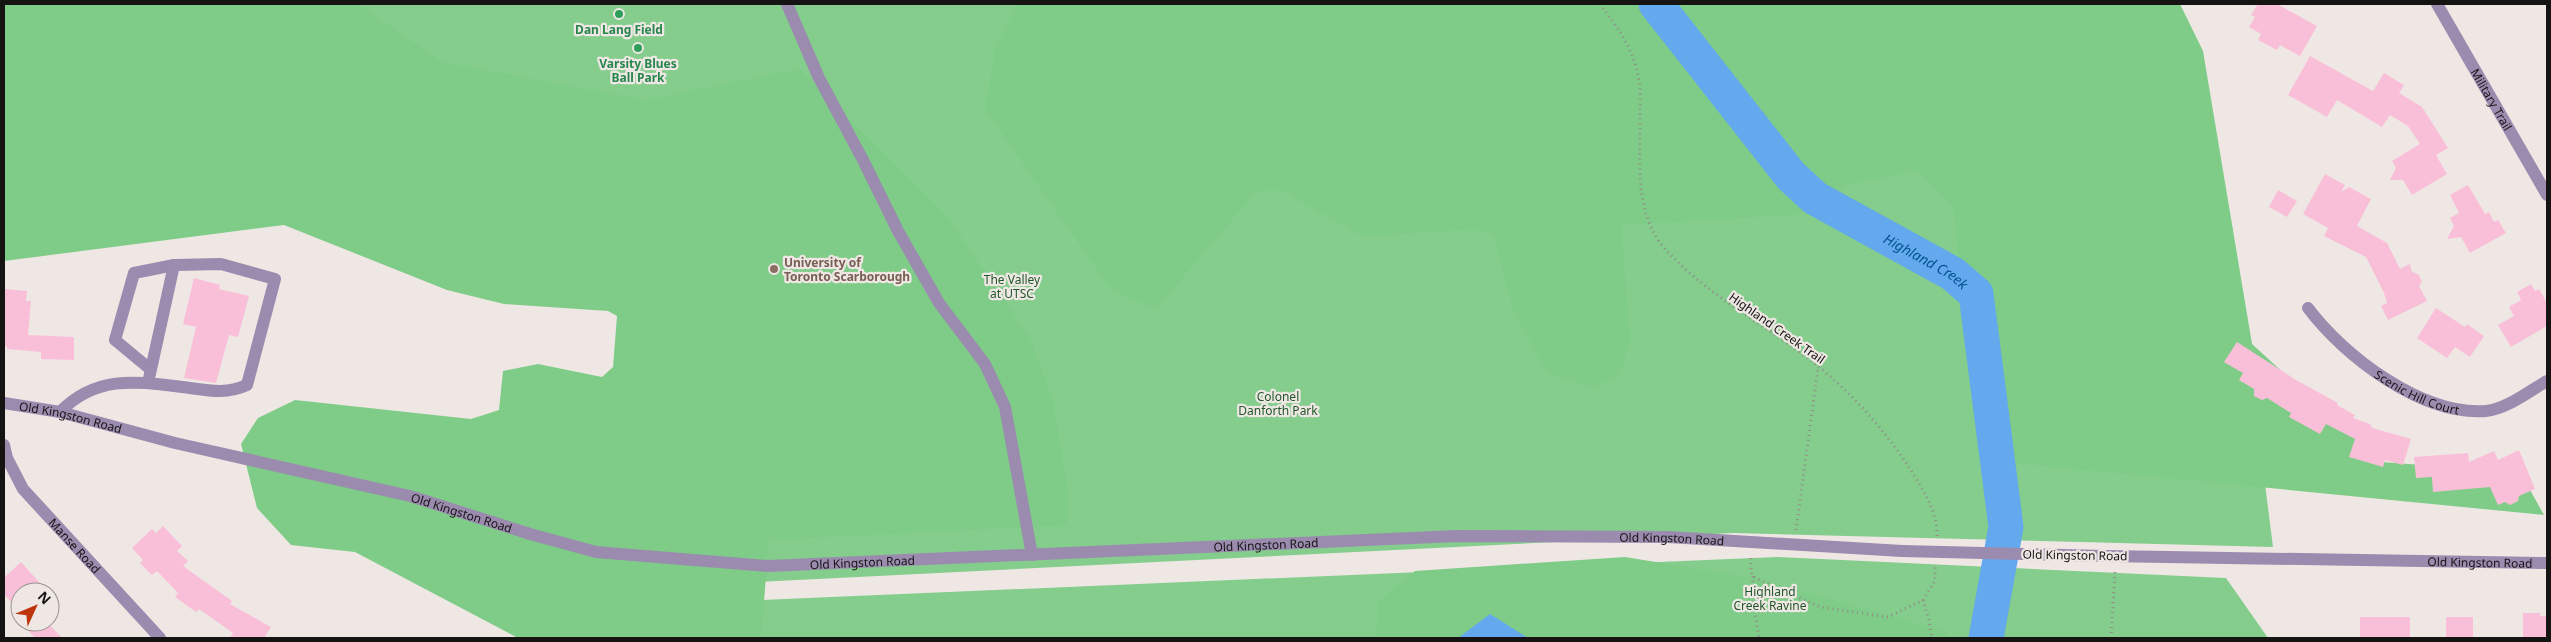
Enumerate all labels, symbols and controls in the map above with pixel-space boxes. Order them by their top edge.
marker: Dan Lang Field [613,8,625,20]
place label: Dan Lang Field [575,21,663,38]
marker: Varsity Blues Ball Park [632,42,644,54]
place label: Varsity Blues Ball Park [599,55,677,86]
street label: Military Trail [2467,65,2517,134]
water label: Highland Creek [1881,228,1974,294]
place label: University of Toronto Scarborough [784,254,910,285]
marker: University of Toronto Scarborough [768,263,780,275]
park label: The Valley at UTSC [984,271,1041,302]
street label: Highland Creek Trail [1726,288,1828,368]
street label: Scenic Hill Court [2371,365,2461,418]
park label: Colonel Danforth Park [1238,388,1318,419]
street label: Old Kingston Road [18,397,124,437]
street label: Old Kingston Road [409,488,514,536]
street label: Manse Road [45,514,105,577]
street label: Old Kingston Road [1619,528,1725,549]
street label: Old Kingston Road [1213,534,1319,555]
street label: Old Kingston Road [2022,546,2128,564]
street label: Old Kingston Road [809,551,915,573]
street label: Old Kingston Road [2427,553,2533,571]
north arrow [10,582,60,632]
park label: Highland Creek Ravine [1734,583,1807,614]
text: N [34,587,56,608]

